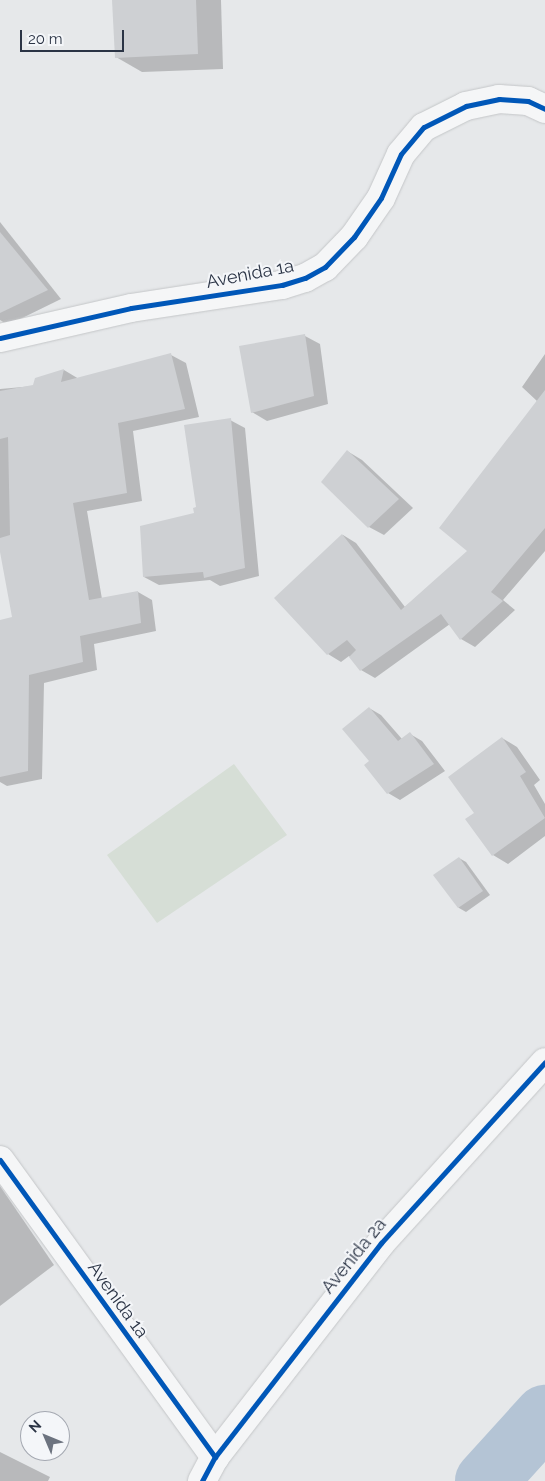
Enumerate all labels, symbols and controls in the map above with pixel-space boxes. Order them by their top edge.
scale bar [22,20,126,52]
text: 20 m [28,30,63,48]
street label: Avenida 1a [204,255,296,293]
street label: Avenida 2a [317,1214,391,1298]
street label: Avenida 1a [83,1258,153,1342]
north arrow [20,1411,70,1461]
text: N [26,1417,45,1436]

